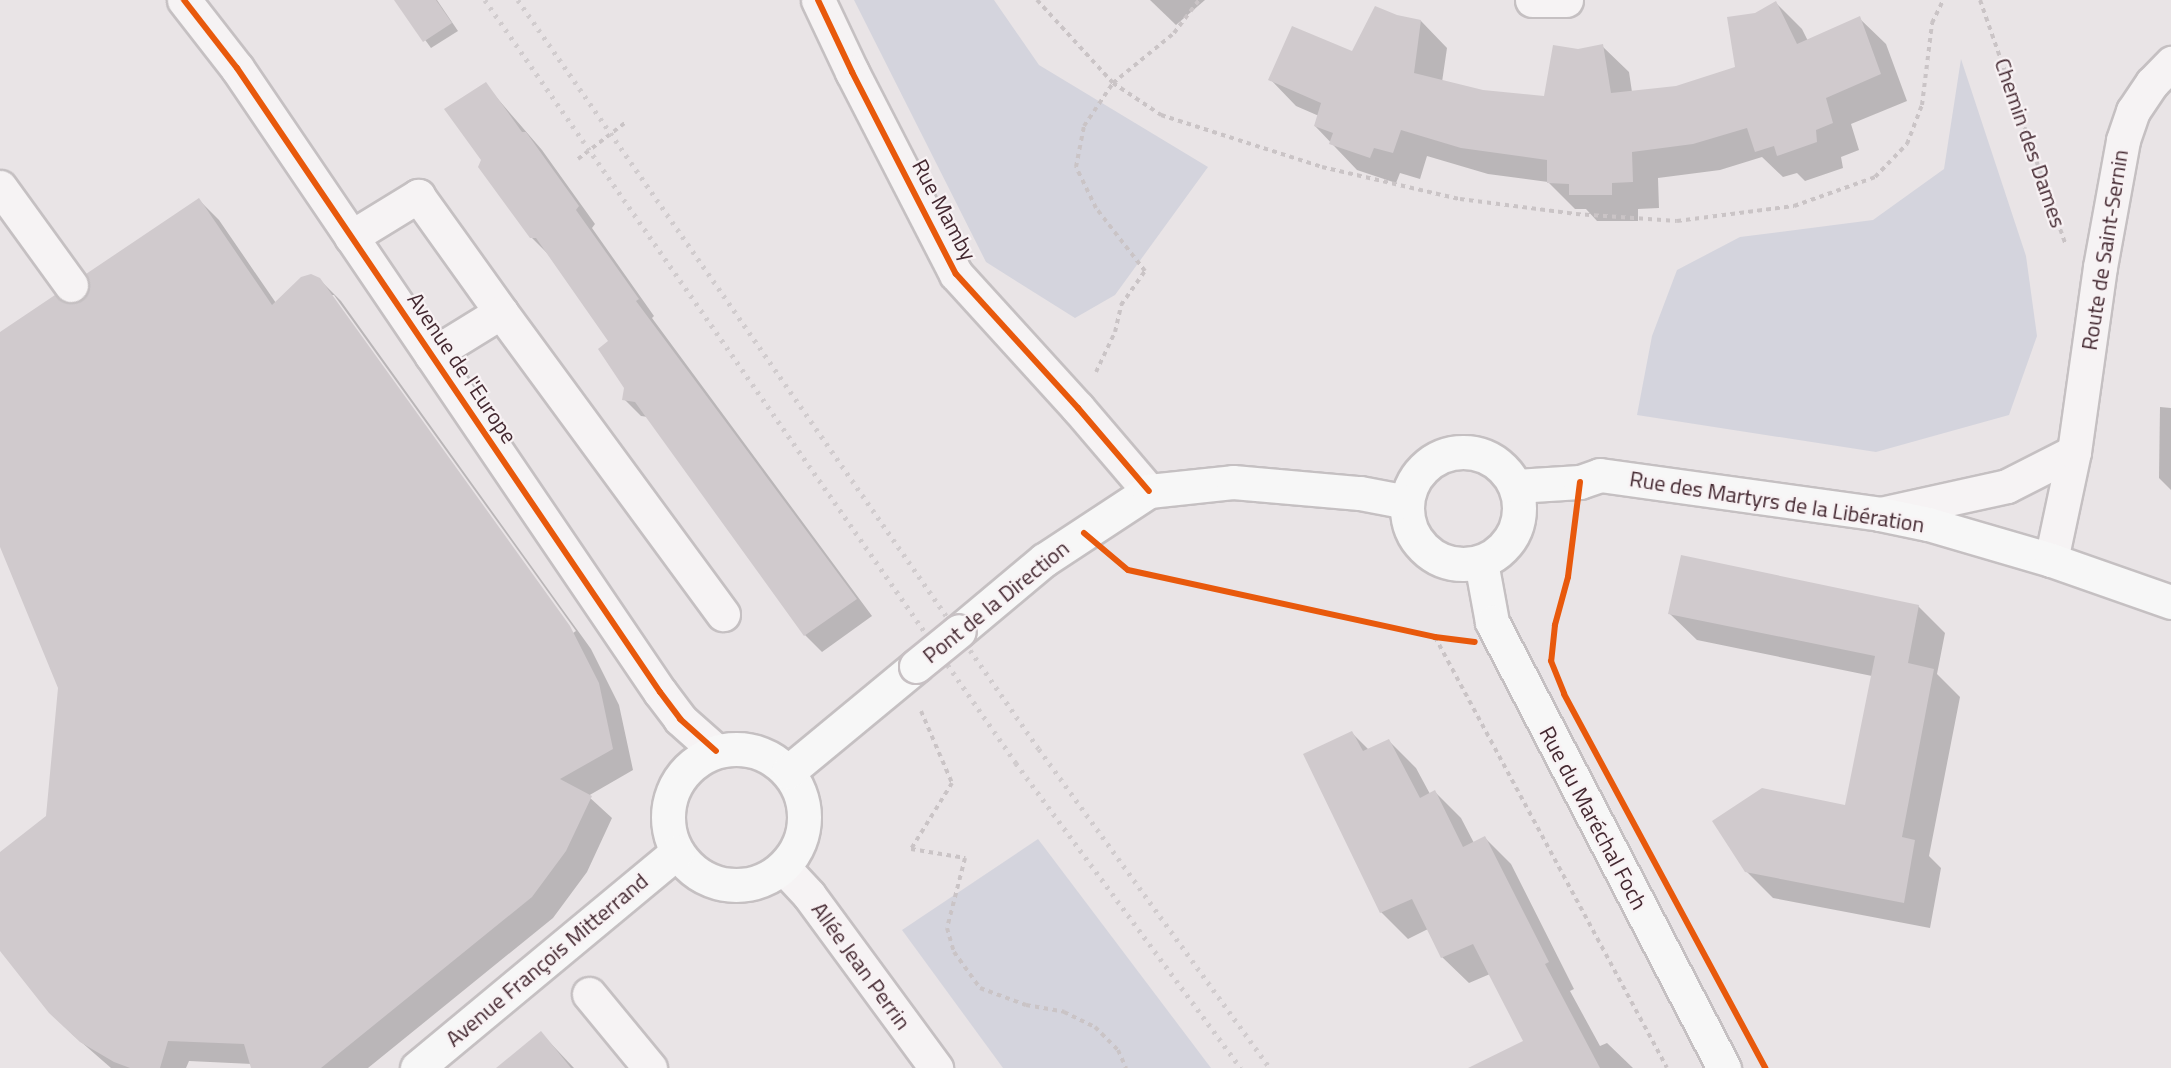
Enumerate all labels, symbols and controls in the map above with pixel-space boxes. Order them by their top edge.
street label: Chemin des Dames [1989,55,2071,231]
street label: Route de Saint-Sernin [2076,148,2134,352]
street label: Rue Mamby [906,155,982,265]
street label: Avenue de l'Europe [402,288,522,448]
street label: Rue des Martyrs de la Libération [1628,466,1926,538]
street label: Pont de la Direction [918,535,1074,669]
street label: Rue du Maréchal Foch [1533,722,1653,914]
street label: Avenue François Mitterrand [441,868,653,1052]
street label: Allée Jean Perrin [806,897,916,1035]

